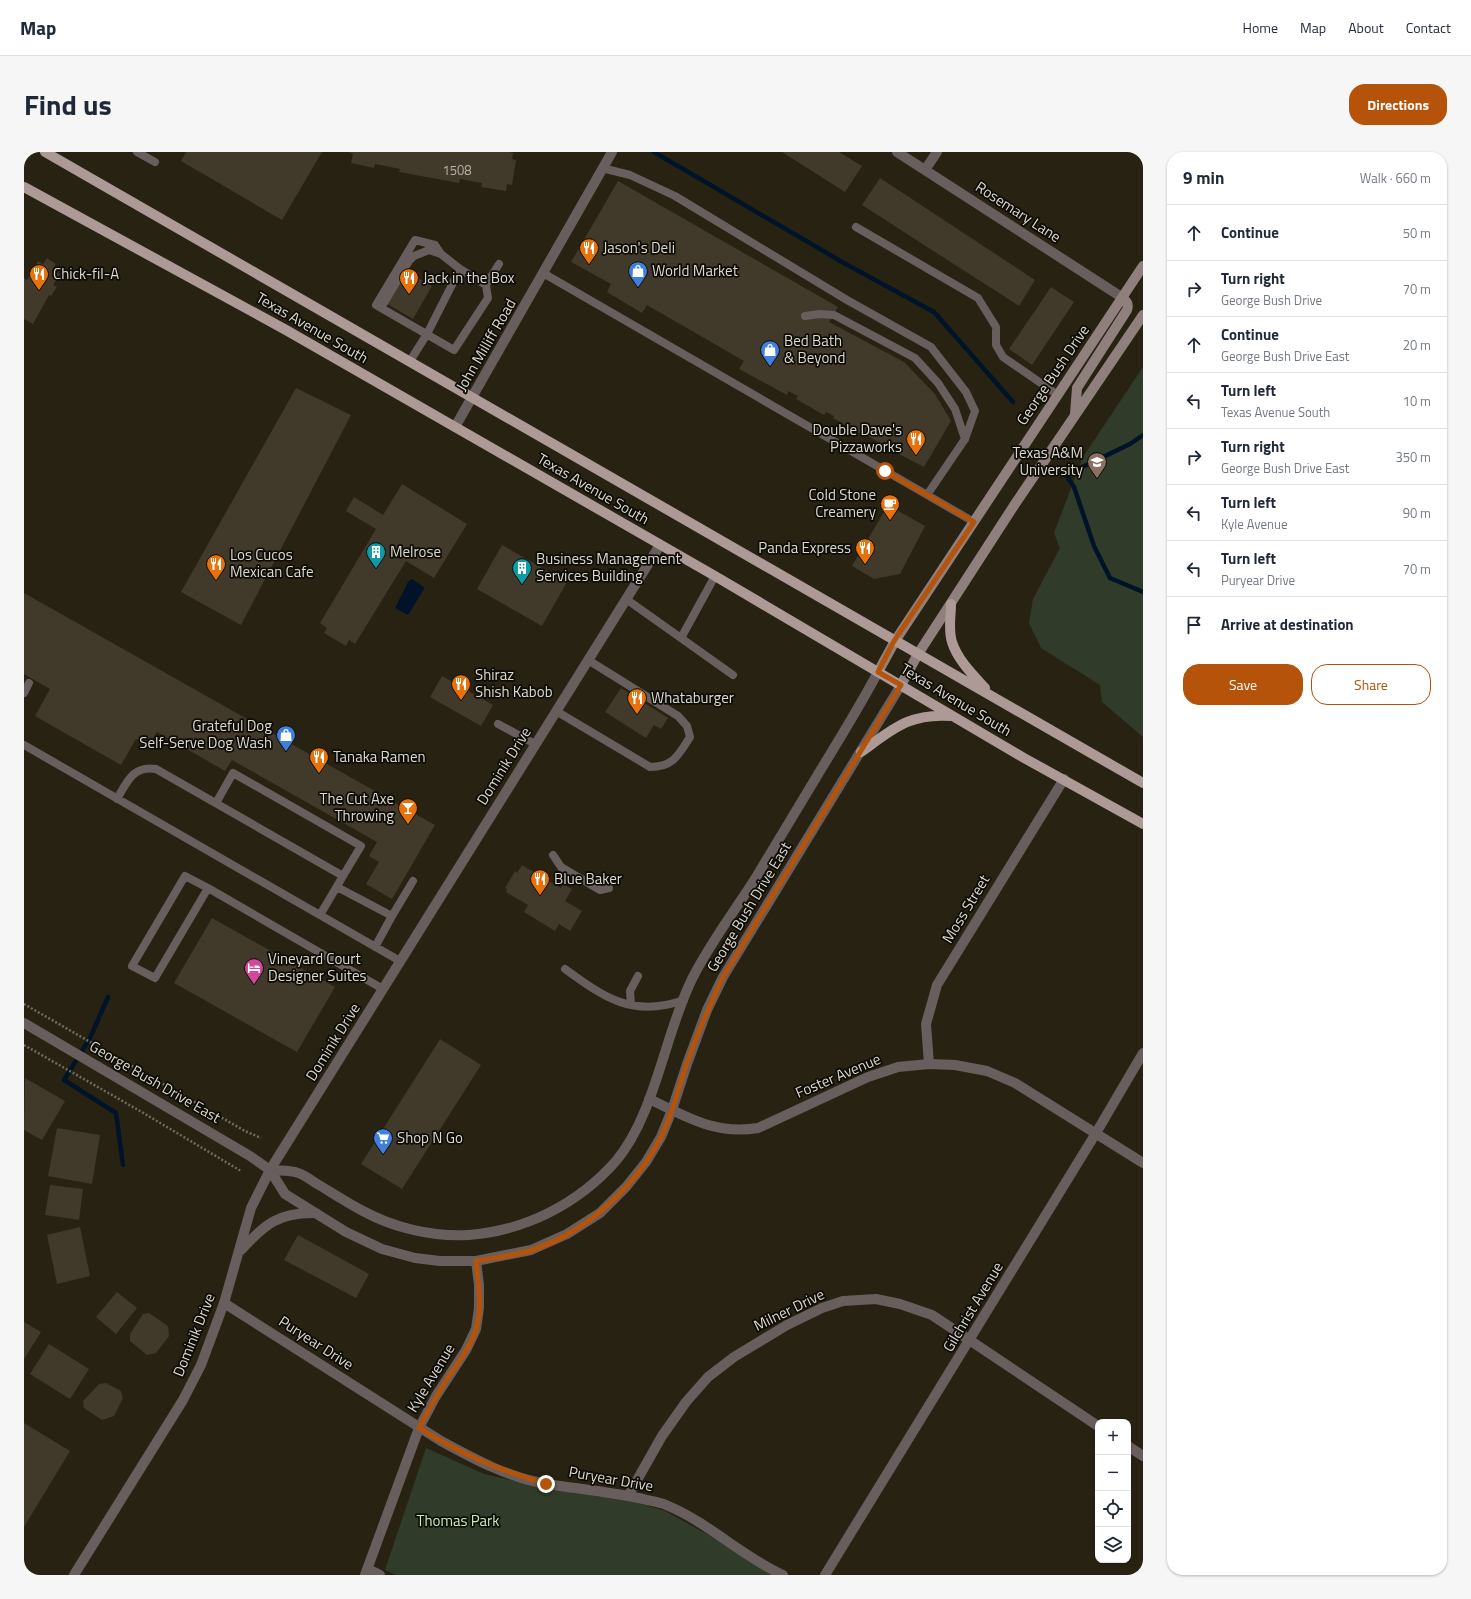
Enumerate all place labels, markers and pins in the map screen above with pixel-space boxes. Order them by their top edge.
place label: Jason's Deli [603,236,675,259]
restaurant icon: Jason's Deli [578,237,600,265]
place label: World Market [652,259,739,282]
shop icon: World Market [627,260,649,288]
place label: Chick-fil-A [53,262,119,285]
restaurant icon: Chick-fil-A [28,263,50,291]
place label: Jack in the Box [423,266,515,289]
restaurant icon: Jack in the Box [398,267,420,295]
place label: Bed Bath & Beyond [784,329,845,369]
shop icon: Bed Bath & Beyond [759,339,781,367]
place label: Double Dave's Pizzaworks [813,418,902,458]
restaurant icon: Double Dave's Pizzaworks [905,428,927,456]
place label: Texas A&M University [1013,441,1083,481]
school or university icon: Texas A&M University [1086,451,1108,479]
place label: Cold Stone Creamery [809,483,876,523]
cafe icon: Cold Stone Creamery [879,493,901,521]
place label: Panda Express [758,536,851,559]
restaurant icon: Panda Express [854,537,876,565]
place label: Melrose [390,540,441,563]
building icon: Melrose [365,541,387,569]
place label: Los Cucos Mexican Cafe [230,543,314,583]
place label: Business Management Services Building [536,547,681,587]
restaurant icon: Los Cucos Mexican Cafe [205,553,227,581]
building icon: Business Management Services Building [511,557,533,585]
place label: Shiraz Shish Kabob [475,663,553,703]
restaurant icon: Shiraz Shish Kabob [450,673,472,701]
place label: Whataburger [651,686,734,709]
restaurant icon: Whataburger [626,687,648,715]
place label: Grateful Dog Self-Serve Dog Wash [139,714,272,754]
shop icon: Grateful Dog Self-Serve Dog Wash [275,724,297,752]
place label: Tanaka Ramen [333,745,426,768]
restaurant icon: Tanaka Ramen [308,746,330,774]
place label: The Cut Axe Throwing [320,787,394,827]
bar icon: The Cut Axe Throwing [397,797,419,825]
place label: Blue Baker [554,867,622,890]
restaurant icon: Blue Baker [529,868,551,896]
place label: Vineyard Court Designer Suites [268,947,367,987]
hotel icon: Vineyard Court Designer Suites [243,957,265,985]
place label: Shop N Go [397,1126,463,1149]
supermarket icon: Shop N Go [372,1127,394,1155]

